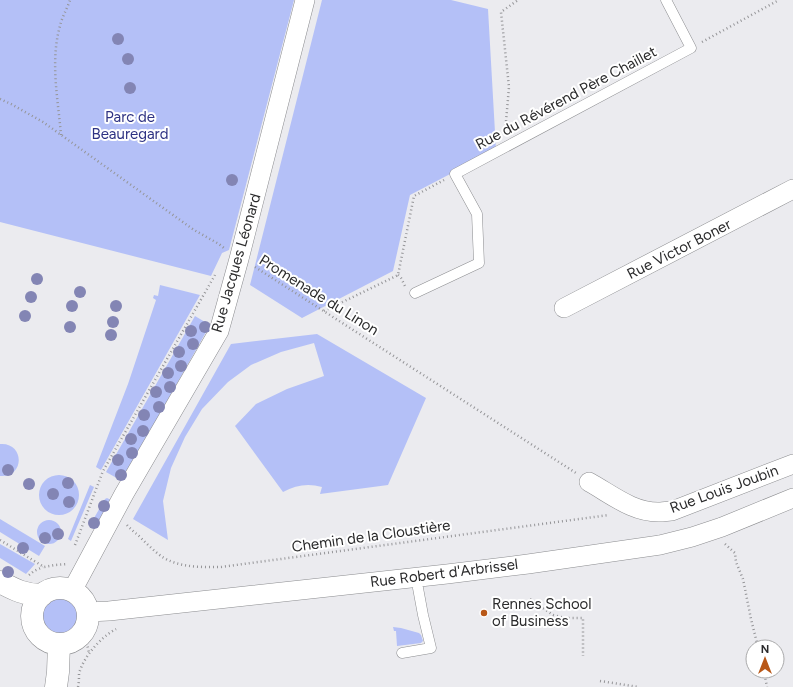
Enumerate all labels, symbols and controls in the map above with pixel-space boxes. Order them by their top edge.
street label: Rue du Révérend Père Chaillet [472,42,660,153]
park label: Parc de Beauregard [92,108,168,143]
street label: Rue Jacques Léonard [208,191,264,335]
street label: Rue Victor Boner [624,215,734,283]
street label: Promenade du Linon [256,251,382,339]
street label: Rue Louis Joubin [667,461,781,517]
street label: Chemin de la Cloustière [291,516,451,556]
street label: Rue Robert d'Arbrissel [369,555,519,591]
place label: Rennes School of Business [492,595,592,630]
marker: Rennes School of Business [479,608,489,618]
north arrow [745,639,785,679]
text: N [761,643,769,656]

